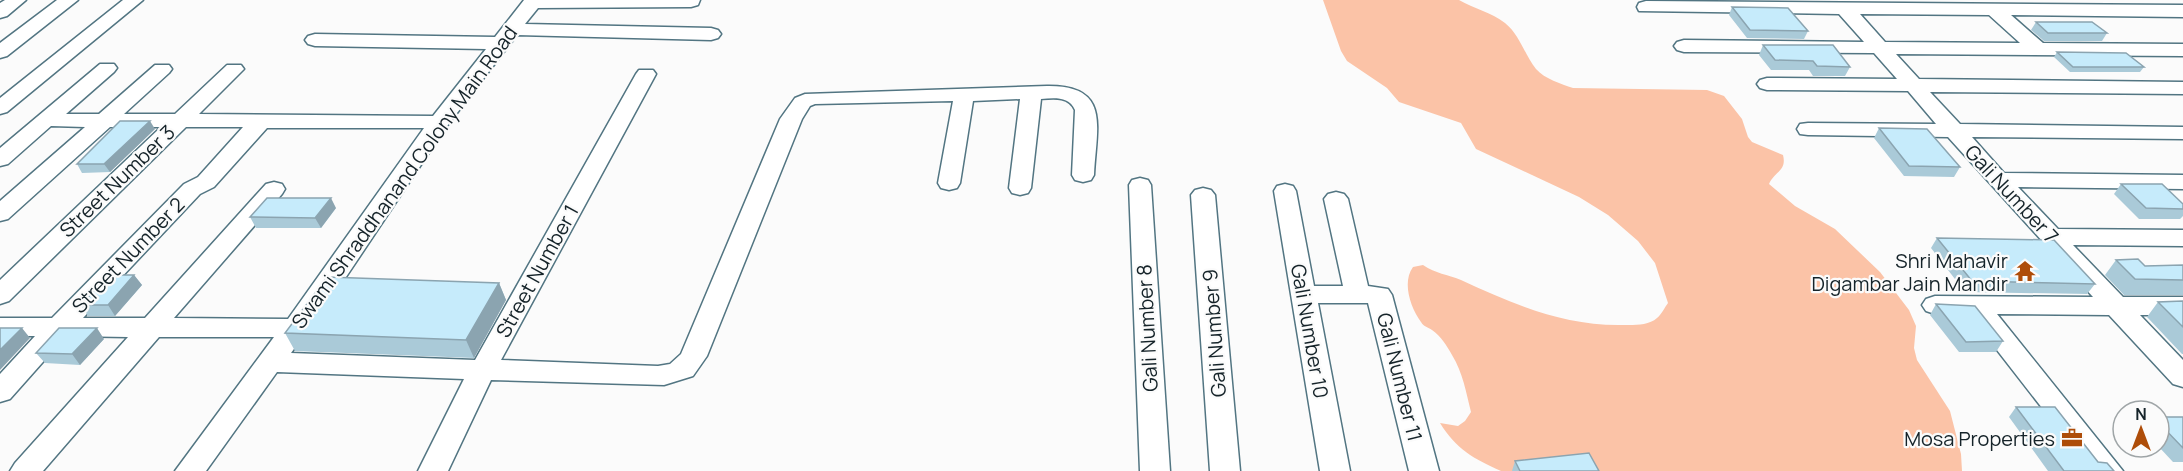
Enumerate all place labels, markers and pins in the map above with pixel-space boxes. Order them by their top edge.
place label: Shri Mahavir Digambar Jain Mandir [1811,247,2008,297]
temple icon: Shri Mahavir Digambar Jain Mandir [2013,259,2037,283]
place label: Mosa Properties [1904,425,2055,452]
office icon: Mosa Properties [2060,426,2084,450]

